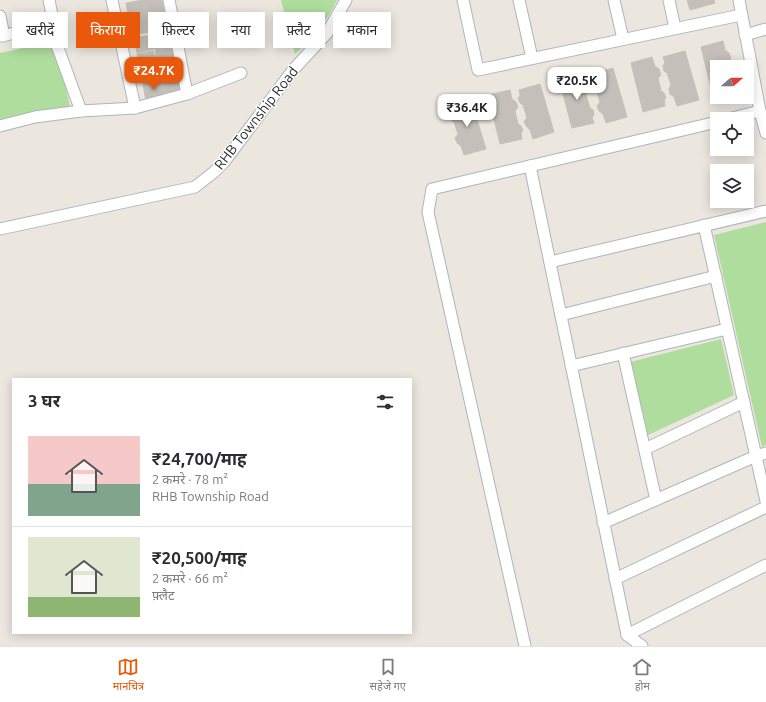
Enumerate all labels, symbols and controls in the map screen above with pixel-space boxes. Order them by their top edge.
chip: खरीदें [12,12,68,48]
chip: किराया [76,12,140,48]
chip: फ़िल्टर [148,12,209,48]
chip: नया [217,12,265,48]
chip: फ़्लैट [273,12,325,48]
chip: मकान [333,12,391,48]
pin: ₹24.7K [121,57,187,91]
north arrow [710,60,754,104]
map controls [710,60,754,208]
text: ₹24.7K [133,63,175,77]
street label: RHB Township Road [211,63,301,173]
pin: ₹20.5K [544,67,610,101]
text: ₹20.5K [556,73,598,87]
pin: ₹36.4K [434,94,500,128]
text: ₹36.4K [446,100,488,114]
button: locate [710,112,754,156]
button: layers [710,164,754,208]
text: 3 घर [28,391,60,410]
icon: filters [374,391,396,413]
text: ₹24,700/माह [152,449,247,468]
icon: home [60,452,108,500]
text: 2 कमरे · 78 m² [152,472,228,486]
text: RHB Township Road [152,489,269,503]
text: ₹20,500/माह [152,548,247,567]
icon: home [60,553,108,601]
text: 2 कमरे · 66 m² [152,571,228,585]
text: फ़्लैट [152,588,175,602]
tab: मानचित्र [113,656,144,694]
tab: सहेजे गए [370,656,406,694]
tab: होम [631,656,653,694]

